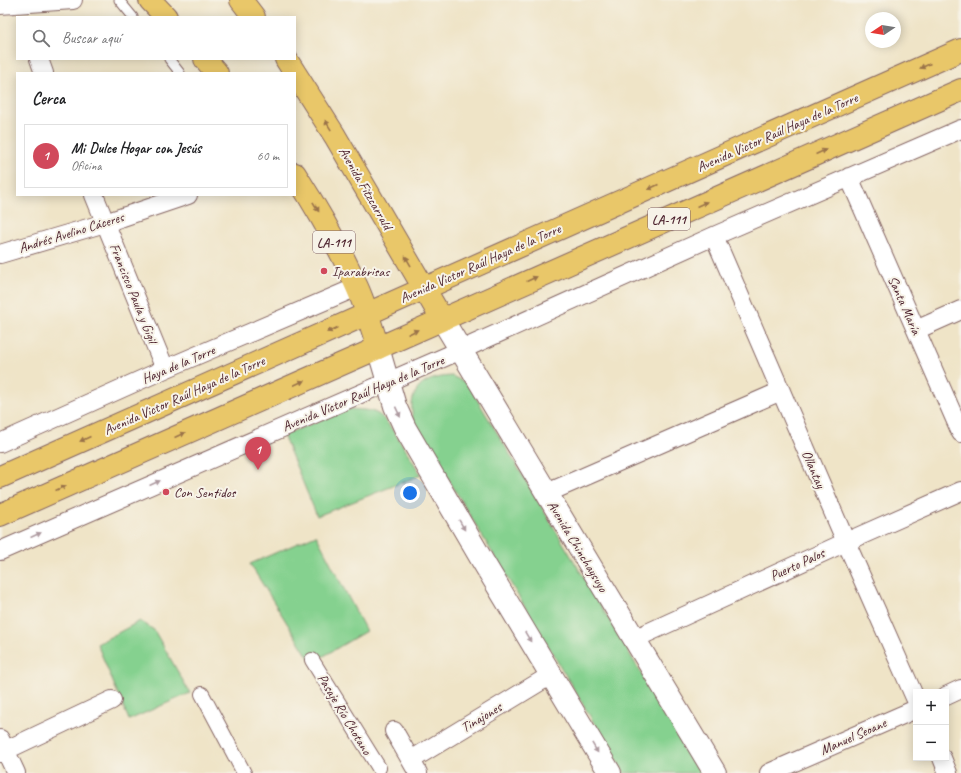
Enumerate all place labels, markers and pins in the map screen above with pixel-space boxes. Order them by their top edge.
place label: Iparabrisas [332,263,390,280]
marker: Iparabrisas [319,266,329,276]
pin: 1 [245,437,271,470]
place label: Con Sentidos [174,484,237,501]
marker: Con Sentidos [161,487,171,497]

